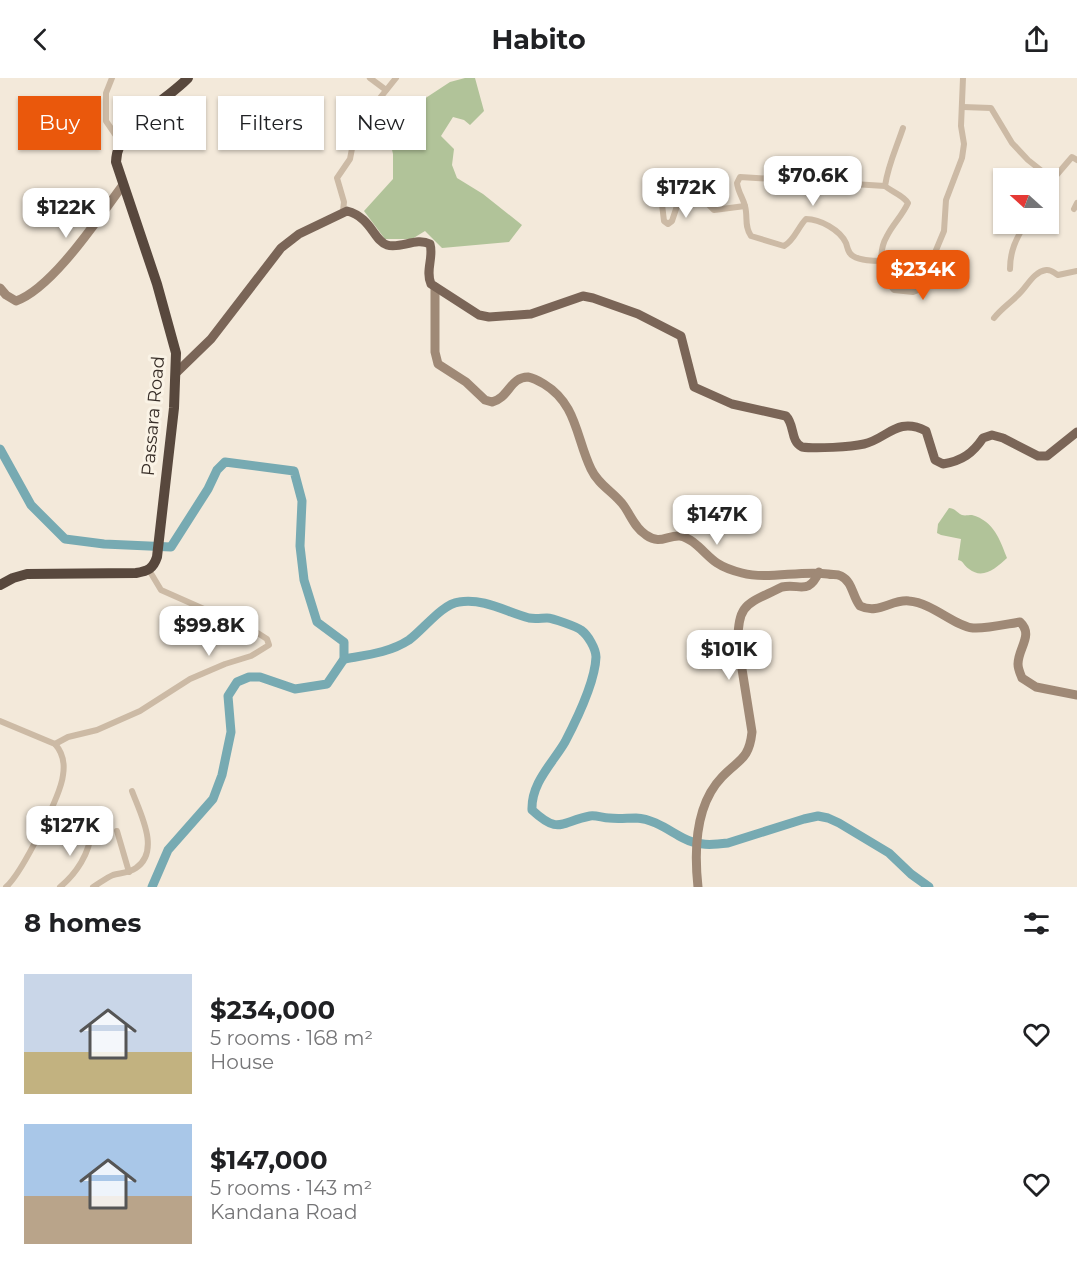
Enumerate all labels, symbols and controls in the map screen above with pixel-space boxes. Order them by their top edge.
icon: back [24,23,57,56]
text: Habito [491,23,586,56]
icon: share [1020,23,1053,56]
chip: Buy [18,96,101,150]
chip: Rent [113,96,206,150]
chip: Filters [218,96,324,150]
chip: New [336,96,426,150]
pin: $70.6K [764,156,862,207]
text: $70.6K [778,163,848,187]
pin: $172K [644,168,728,219]
north arrow [993,168,1059,234]
map controls [993,168,1059,234]
text: $172K [656,175,716,199]
pin: $122K [24,188,108,239]
text: $122K [37,195,95,219]
pin: $234K [881,250,965,301]
text: $234K [891,257,955,281]
street label: Passara Road [137,355,169,477]
pin: $147K [675,495,759,546]
text: $147K [687,502,747,526]
pin: $99.8K [160,606,258,657]
text: $99.8K [173,613,245,637]
pin: $101K [687,630,771,681]
text: $101K [701,637,757,661]
pin: $127K [28,806,112,857]
text: $127K [40,813,100,837]
text: 8 homes [24,907,141,939]
icon: filters [1020,907,1053,940]
text: $234,000 [210,994,335,1026]
icon: home [72,998,144,1070]
icon: heart [1020,1018,1053,1051]
text: 5 rooms · 168 m² [210,1026,373,1050]
text: House [210,1050,274,1074]
text: $147,000 [210,1144,328,1176]
icon: home [72,1148,144,1220]
icon: heart [1020,1168,1053,1201]
text: 5 rooms · 143 m² [210,1176,372,1200]
text: Kandana Road [210,1200,357,1224]

